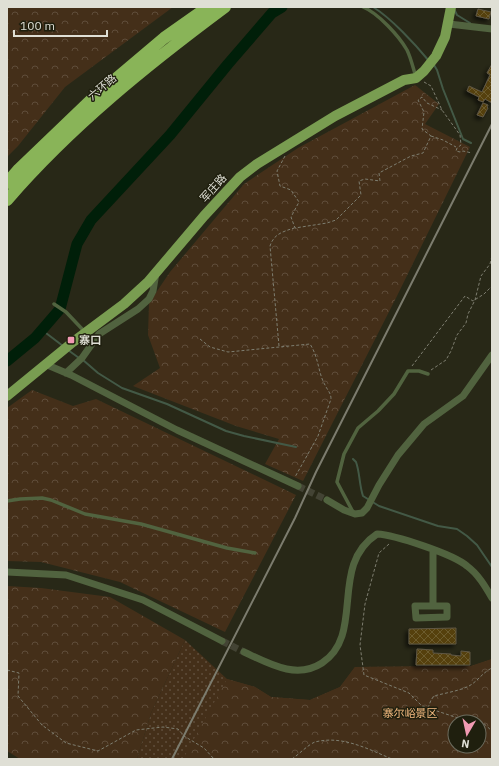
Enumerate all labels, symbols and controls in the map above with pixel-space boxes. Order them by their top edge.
scale bar [14,12,107,38]
text: 100 m [20,18,55,33]
street label: 六环路 [85,71,119,103]
street label: 军庄路 [197,171,229,205]
place label: 寨口 [79,333,101,347]
marker: 寨口 [66,335,76,345]
park label: 寨尔峪景区 [383,706,438,720]
north arrow [447,714,487,754]
text: N [460,736,470,751]

